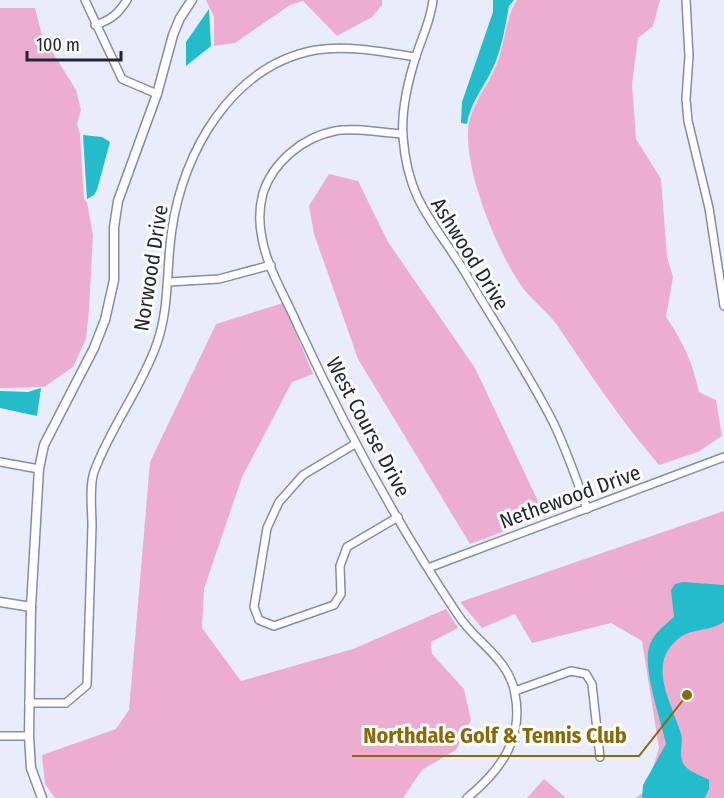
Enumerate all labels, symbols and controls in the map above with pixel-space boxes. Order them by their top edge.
scale bar [27,24,122,62]
text: 100 m [36,34,80,56]
street label: Ashwood Drive [425,193,515,315]
street label: Norwood Drive [128,203,174,333]
street label: West Course Drive [320,353,416,501]
street label: Nethewood Drive [496,459,644,535]
callout: Northdale Golf & Tennis Club [352,716,639,756]
text: Northdale Golf & Tennis Club [363,722,627,749]

